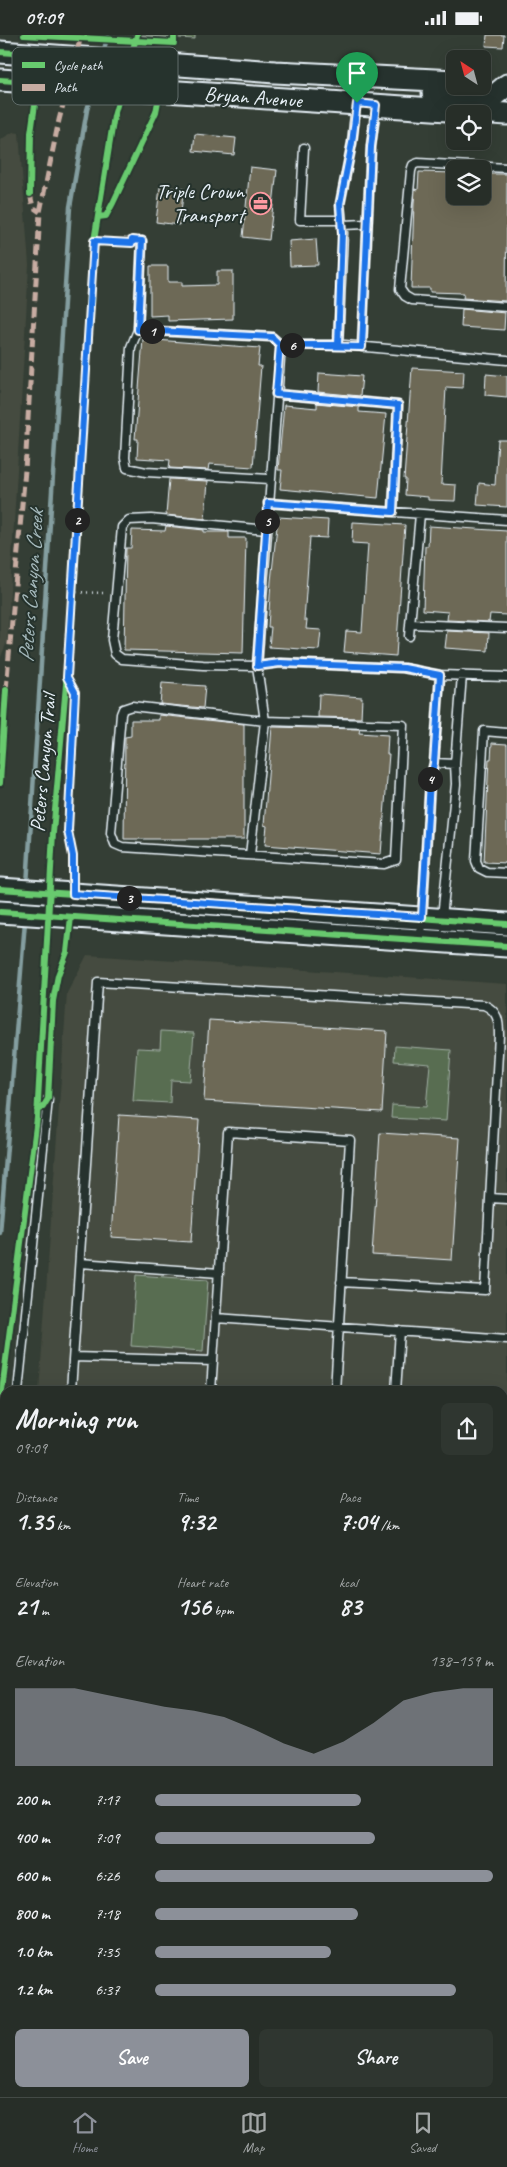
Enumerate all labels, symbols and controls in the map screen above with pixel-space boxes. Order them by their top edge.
text: 09:09 [25,6,63,30]
legend [12,47,178,105]
north arrow [446,50,491,95]
map controls [446,50,491,205]
pin [336,52,378,103]
text: Cycle path [54,57,103,74]
icon: arrive [343,59,371,87]
text: Path [54,79,78,96]
street label: Bryan Avenue [203,81,305,114]
button: locate [446,105,491,150]
button: layers [446,160,491,205]
place label: Triple Crown Transport [156,178,247,228]
office icon: Triple Crown Transport [248,191,272,215]
pin: 1 [140,319,164,343]
text: 1 [149,323,156,340]
pin: 6 [280,333,304,357]
text: 6 [289,337,296,354]
water label: Peters Canyon Creek [12,505,51,663]
pin: 2 [64,507,90,533]
pin: 5 [254,509,280,533]
text: 2 [74,512,81,529]
text: 5 [264,513,271,530]
street label: Peters Canyon Trail [24,690,62,833]
pin: 4 [418,767,442,791]
text: 4 [427,771,434,788]
pin: 3 [116,885,142,911]
text: 3 [126,890,133,907]
text: Morning run [15,1401,137,1436]
button: share [441,1403,493,1455]
text: 09:09 [15,1438,47,1458]
text: Distance [15,1489,57,1506]
text: Time [177,1489,198,1506]
text: Pace [339,1489,361,1506]
text: 1.35 [15,1506,53,1538]
text: 9:32 [177,1506,215,1538]
text: 7:04 [339,1506,378,1538]
text: km [53,1517,70,1534]
text: /km [378,1517,399,1534]
text: Elevation [15,1574,58,1591]
text: Heart rate [177,1574,228,1591]
text: kcal [339,1574,358,1591]
text: 21 [15,1591,38,1623]
text: 156 [177,1591,211,1623]
text: 83 [339,1591,362,1623]
text: m [38,1602,49,1619]
text: bpm [211,1602,234,1619]
text: Elevation [15,1651,64,1671]
text: 138–159 m [430,1651,493,1671]
text: 200 m [15,1790,50,1810]
text: 7:17 [95,1790,120,1810]
text: 400 m [15,1828,50,1848]
text: 7:09 [95,1828,120,1848]
text: 600 m [15,1866,50,1886]
text: 6:26 [95,1866,120,1886]
text: 800 m [15,1904,50,1924]
text: 7:18 [95,1904,120,1924]
text: 1.0 km [15,1942,52,1962]
text: 7:35 [95,1942,120,1962]
text: 1.2 km [15,1980,52,2000]
text: 6:37 [95,1980,120,2000]
button: Save [15,2029,249,2087]
button: Share [259,2029,493,2087]
tab: Home [71,2109,99,2156]
tab: Map [240,2109,268,2156]
tab: Saved [409,2109,437,2156]

